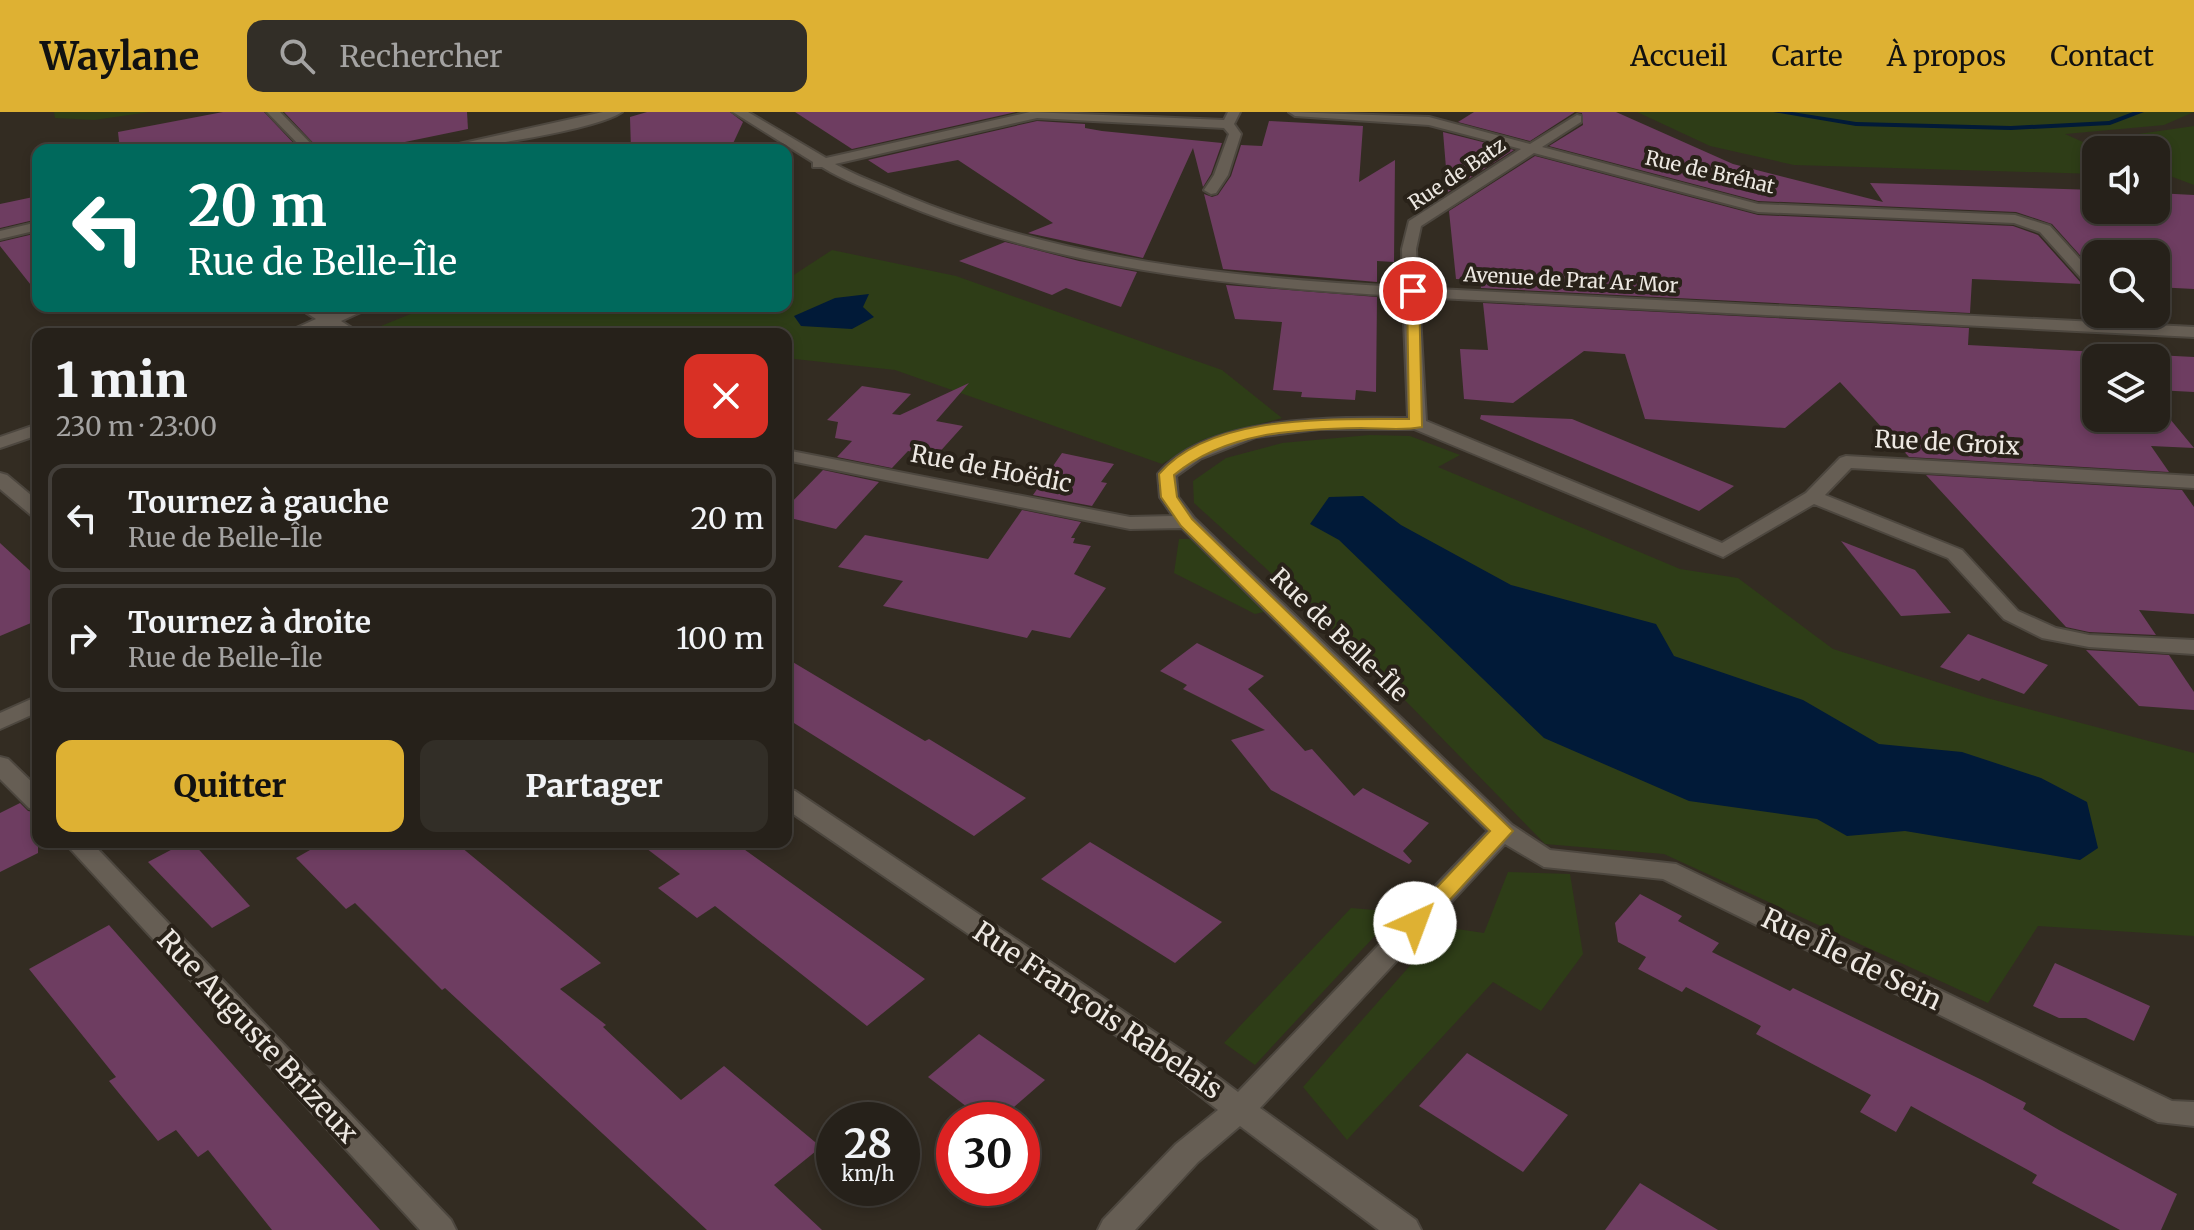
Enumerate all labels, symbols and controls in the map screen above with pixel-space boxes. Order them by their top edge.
search box [247,20,807,92]
text: Waylane [40,33,199,80]
icon: search [275,34,319,78]
text: Rechercher [339,37,503,75]
text: Accueil [1630,38,1728,74]
text: Carte [1772,38,1843,74]
text: À propos [1887,38,2006,74]
text: Contact [2050,38,2154,74]
street label: Rue de Batz [1403,132,1510,215]
map controls [2082,136,2170,432]
button: sound [2082,136,2170,224]
street label: Rue de Bréhat [1643,144,1778,199]
text: 20 m [188,171,327,241]
icon: left [56,176,160,280]
text: Rue de Belle-Île [188,240,457,285]
button: search [2082,240,2170,328]
pin [1379,257,1447,325]
street label: Avenue de Prat Ar Mor [1462,261,1679,298]
icon: arrive [1391,269,1435,313]
button: layers [2082,344,2170,432]
text: 1 min [56,350,188,410]
button: close [684,354,768,438]
text: 230 m · 23:00 [56,410,217,443]
street label: Rue de Groix [1874,423,2021,462]
street label: Rue de Hoëdic [908,438,1074,499]
text: Tournez à gauche [128,483,389,521]
icon: left [60,496,104,540]
text: 20 m [691,499,764,537]
text: Rue de Belle-Île [128,521,322,554]
street label: Rue de Belle-Île [1264,561,1415,708]
text: Tournez à droite [128,603,371,641]
icon: right [60,616,104,660]
text: 100 m [676,619,764,657]
text: Rue de Belle-Île [128,641,322,674]
button: Quitter [56,740,404,832]
button: Partager [420,740,768,832]
position arrow [1373,881,1457,965]
street label: Rue Île de Sein [1756,900,1948,1018]
street label: Rue François Rabelais [967,913,1229,1107]
street label: Rue Auguste Brizeux [150,922,366,1150]
speed limit sign: 30 [936,1102,1040,1206]
text: 28 [844,1119,892,1169]
text: km/h [842,1161,894,1186]

